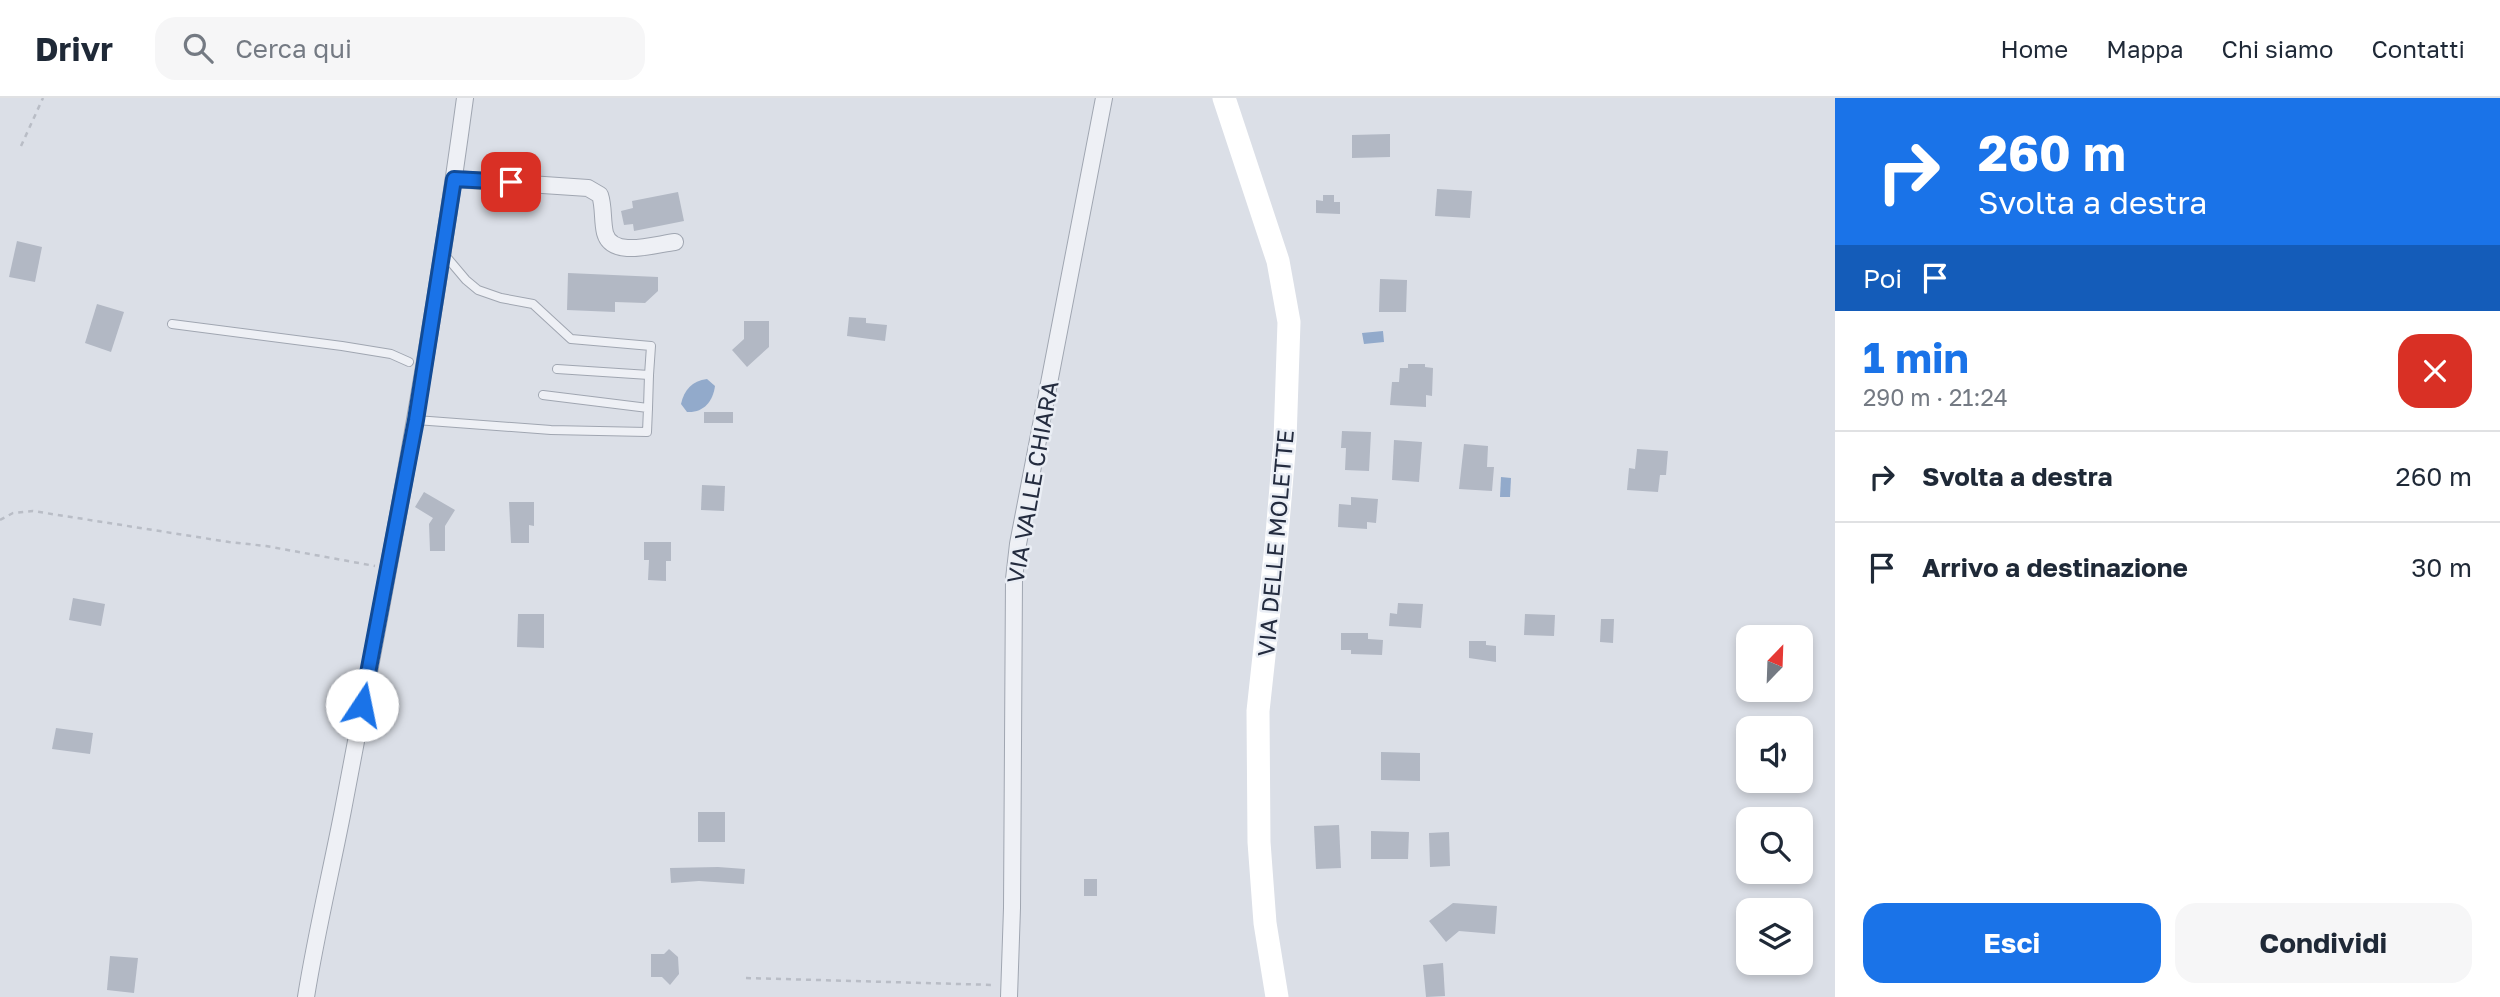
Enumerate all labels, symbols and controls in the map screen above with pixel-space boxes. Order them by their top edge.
search box [155,17,645,80]
text: Drivr [35,29,113,68]
icon: search [179,29,217,67]
text: Cerca qui [235,33,352,64]
text: Home [2000,34,2068,63]
text: Mappa [2106,34,2184,63]
text: Chi siamo [2222,34,2333,63]
text: Contatti [2371,34,2465,63]
text: 260 m [1978,123,2126,182]
icon: right [1863,126,1954,217]
pin [481,152,541,212]
icon: arrive [492,163,530,201]
text: Svolta a destra [1978,183,2207,221]
icon: arrive [1916,259,1954,297]
text: Poi [1863,263,1902,294]
text: 1 min [1863,332,1969,382]
button: close [2398,334,2472,408]
street label: VIA VALLE CHIARA [1000,378,1064,586]
text: 290 m · 21:24 [1863,383,2008,411]
street label: VIA DELLE MOLETTE [1251,428,1299,658]
icon: right [1863,458,1901,496]
text: Svolta a destra [1922,461,2113,492]
text: 260 m [2396,461,2472,492]
icon: arrive [1863,549,1901,587]
text: Arrivo a destinazione [1922,552,2188,583]
text: 30 m [2411,552,2472,583]
north arrow [1736,625,1813,702]
map controls [1736,625,1813,975]
position arrow [325,668,399,742]
button: sound [1736,716,1813,793]
button: search [1736,807,1813,884]
button: layers [1736,898,1813,975]
button: Esci [1863,903,2161,983]
button: Condividi [2175,903,2472,983]

